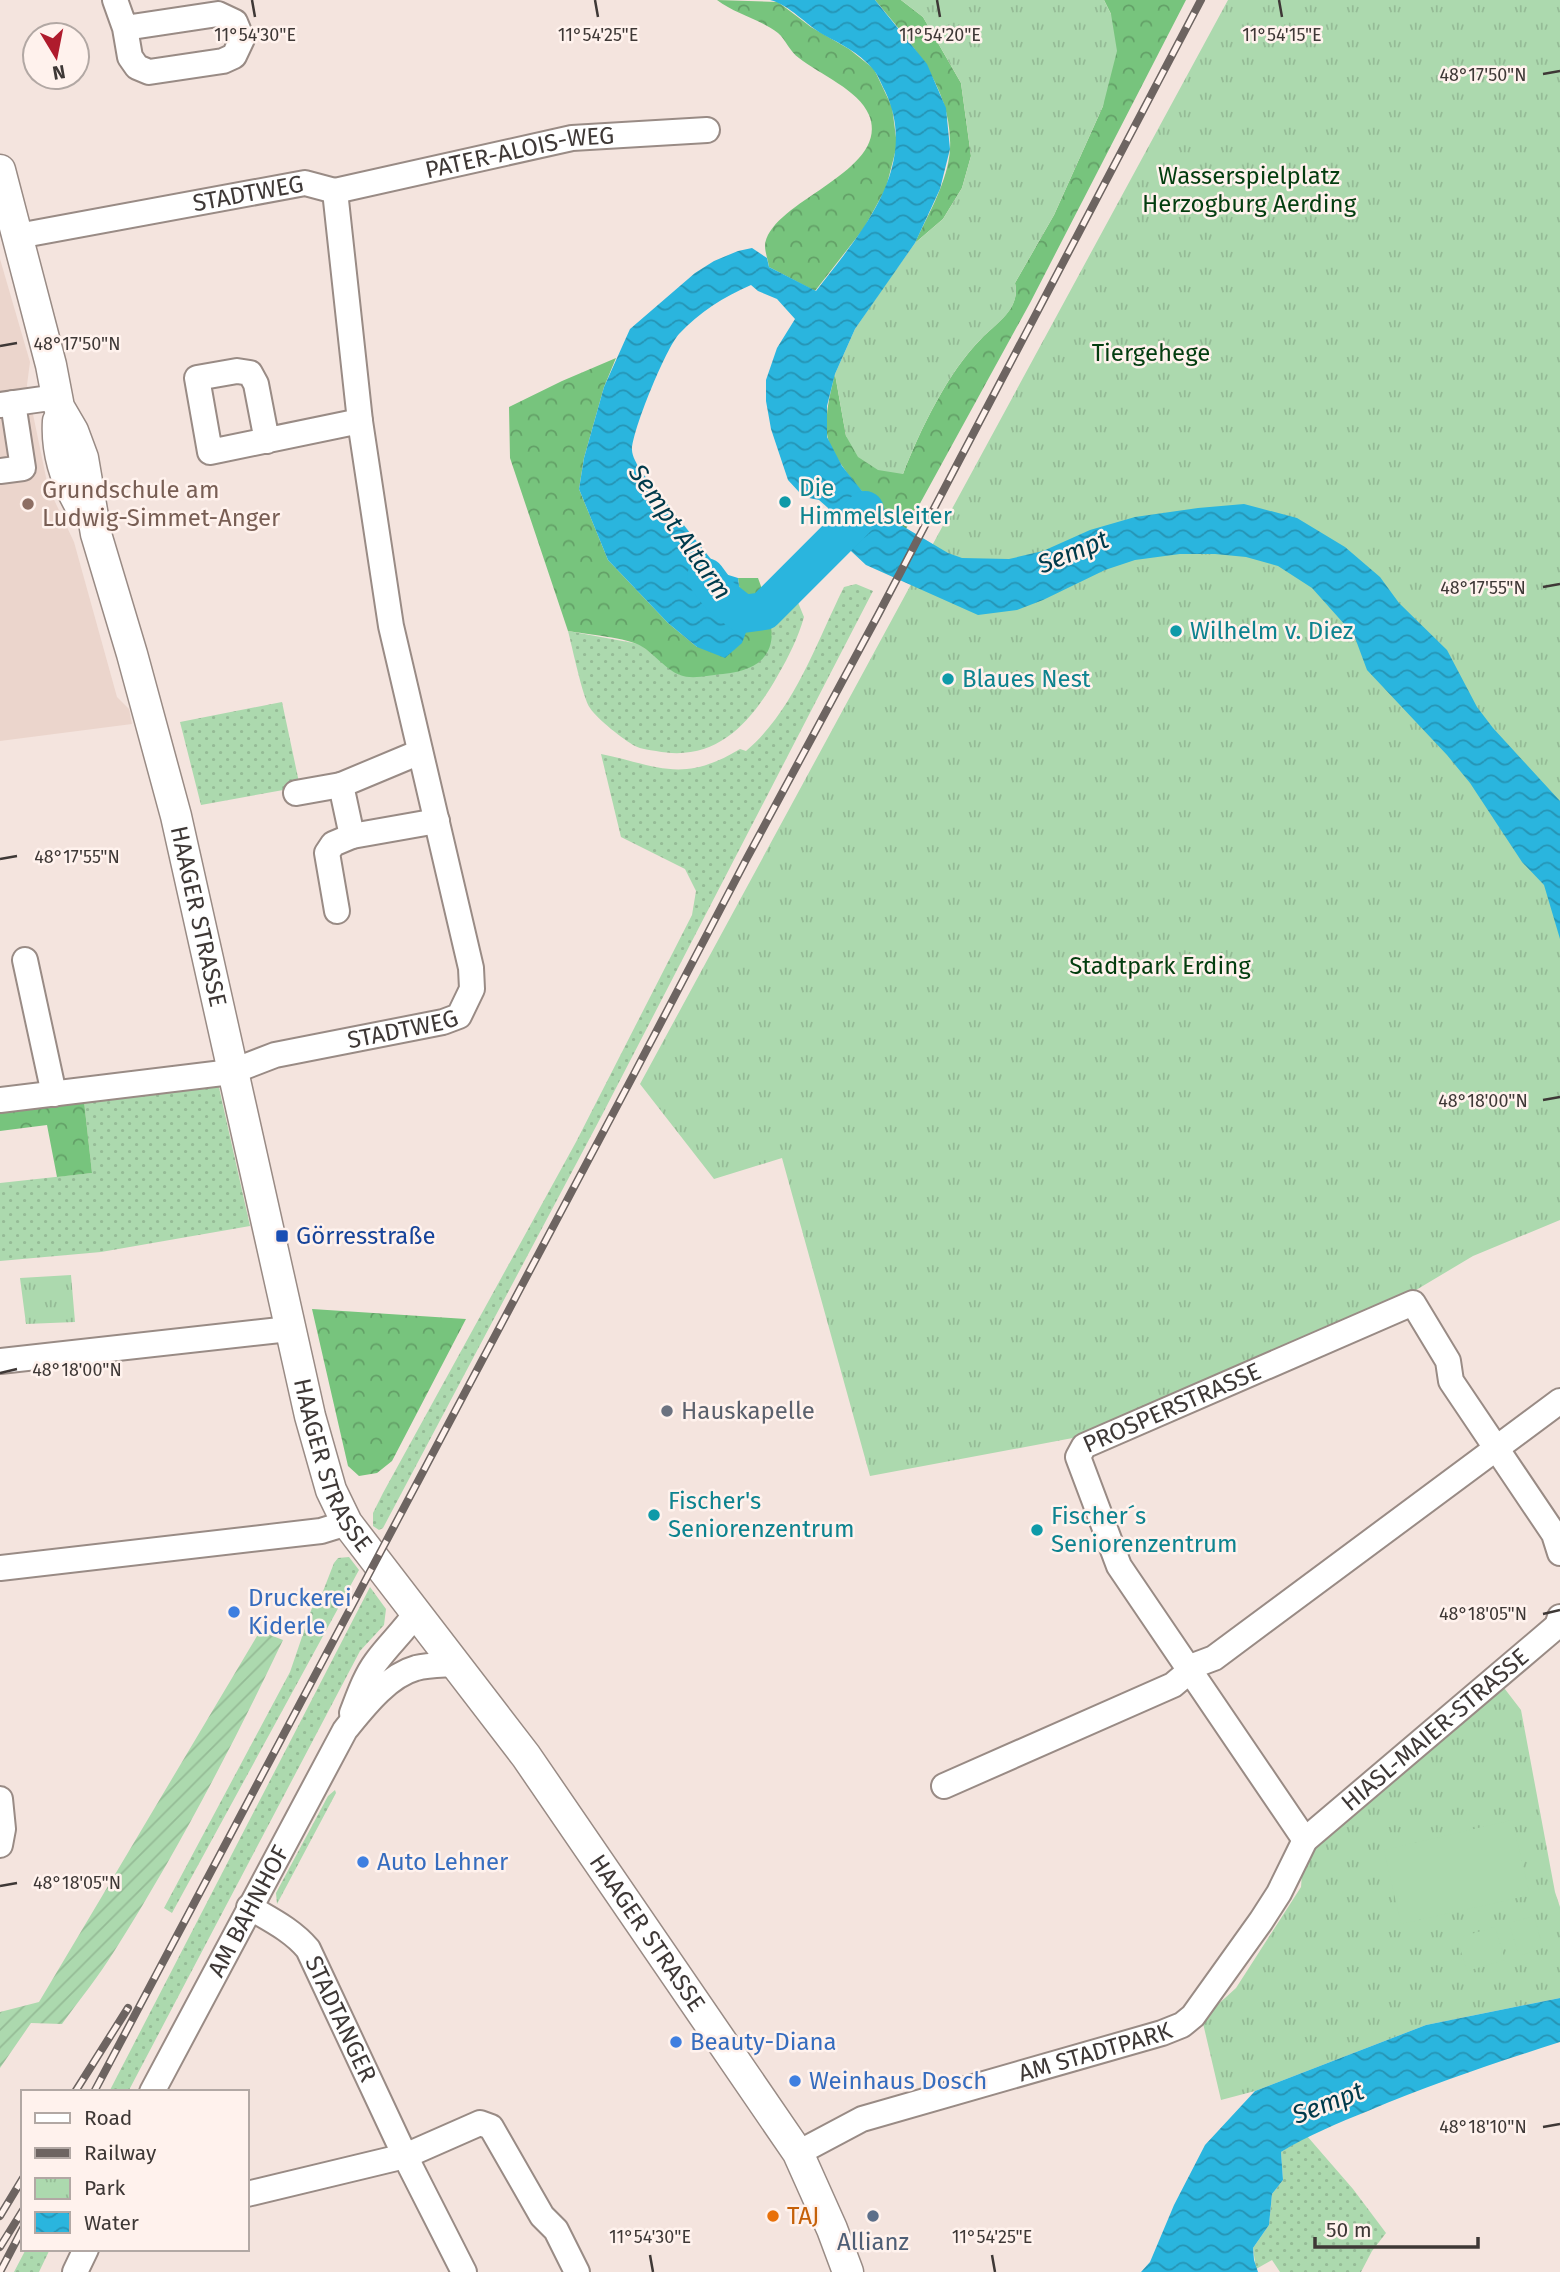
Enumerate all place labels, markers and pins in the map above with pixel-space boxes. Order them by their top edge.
place label: Die Himmelsleiter [799,474,953,530]
place label: Grundschule am Ludwig-Simmet-Anger [42,476,281,532]
marker: Die Himmelsleiter [777,494,793,510]
marker: Grundschule am Ludwig-Simmet-Anger [20,496,36,512]
place label: Wilhelm v. Diez [1190,617,1353,645]
marker: Wilhelm v. Diez [1168,623,1184,639]
place label: Blaues Nest [962,665,1091,693]
marker: Blaues Nest [940,671,956,687]
place label: Görresstraße [296,1222,436,1250]
marker: Görresstraße [274,1228,290,1244]
place label: Hauskapelle [681,1397,815,1425]
marker: Hauskapelle [659,1403,675,1419]
place label: Fischer's Seniorenzentrum [668,1487,855,1543]
place label: Fischer´s Seniorenzentrum [1051,1502,1238,1558]
marker: Fischer's Seniorenzentrum [646,1507,662,1523]
marker: Fischer´s Seniorenzentrum [1029,1522,1045,1538]
place label: Druckerei Kiderle [248,1584,352,1640]
marker: Druckerei Kiderle [226,1604,242,1620]
place label: Auto Lehner [377,1848,509,1876]
marker: Auto Lehner [355,1854,371,1870]
place label: Beauty-Diana [690,2028,837,2056]
marker: Beauty-Diana [668,2034,684,2050]
place label: Weinhaus Dosch [809,2067,987,2095]
marker: Weinhaus Dosch [787,2073,803,2089]
place label: TAJ [787,2202,819,2230]
marker: TAJ [765,2208,781,2224]
marker: Allianz [865,2208,881,2224]
place label: Allianz [837,2228,909,2256]

